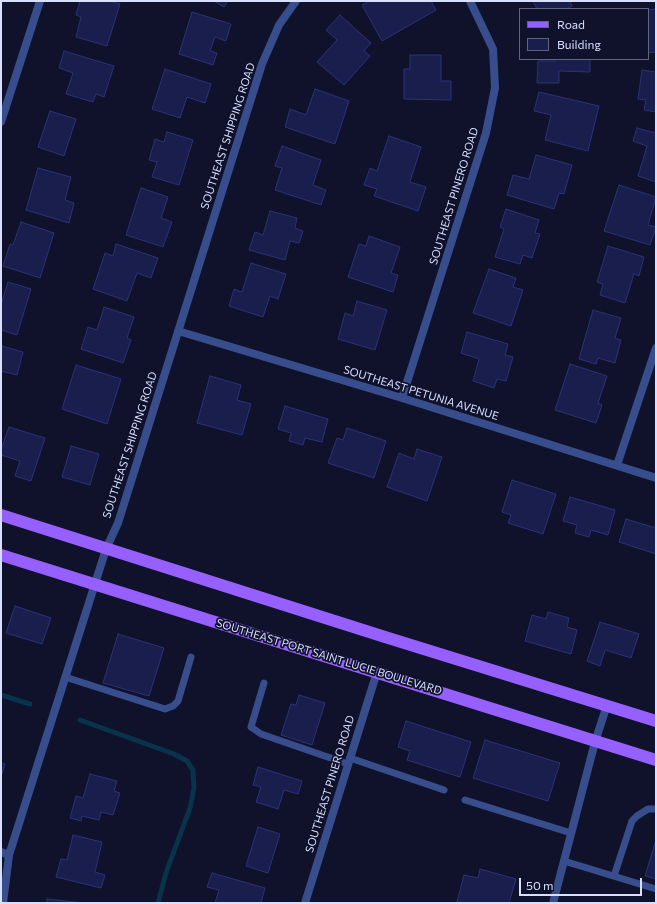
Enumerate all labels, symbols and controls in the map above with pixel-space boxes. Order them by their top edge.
legend [519,8,649,60]
text: Road [557,17,585,31]
text: Building [557,37,601,51]
street label: SOUTHEAST SHIPPING ROAD [198,61,258,211]
street label: SOUTHEAST PINERO ROAD [427,126,481,266]
street label: SOUTHEAST PETUNIA AVENUE [342,363,500,423]
street label: SOUTHEAST SHIPPING ROAD [100,370,160,520]
street label: SOUTHEAST PORT SAINT LUCIE BOULEVARD [215,616,443,698]
street label: SOUTHEAST PINERO ROAD [303,714,357,854]
scale bar [521,870,644,896]
text: 50 m [526,878,554,892]

